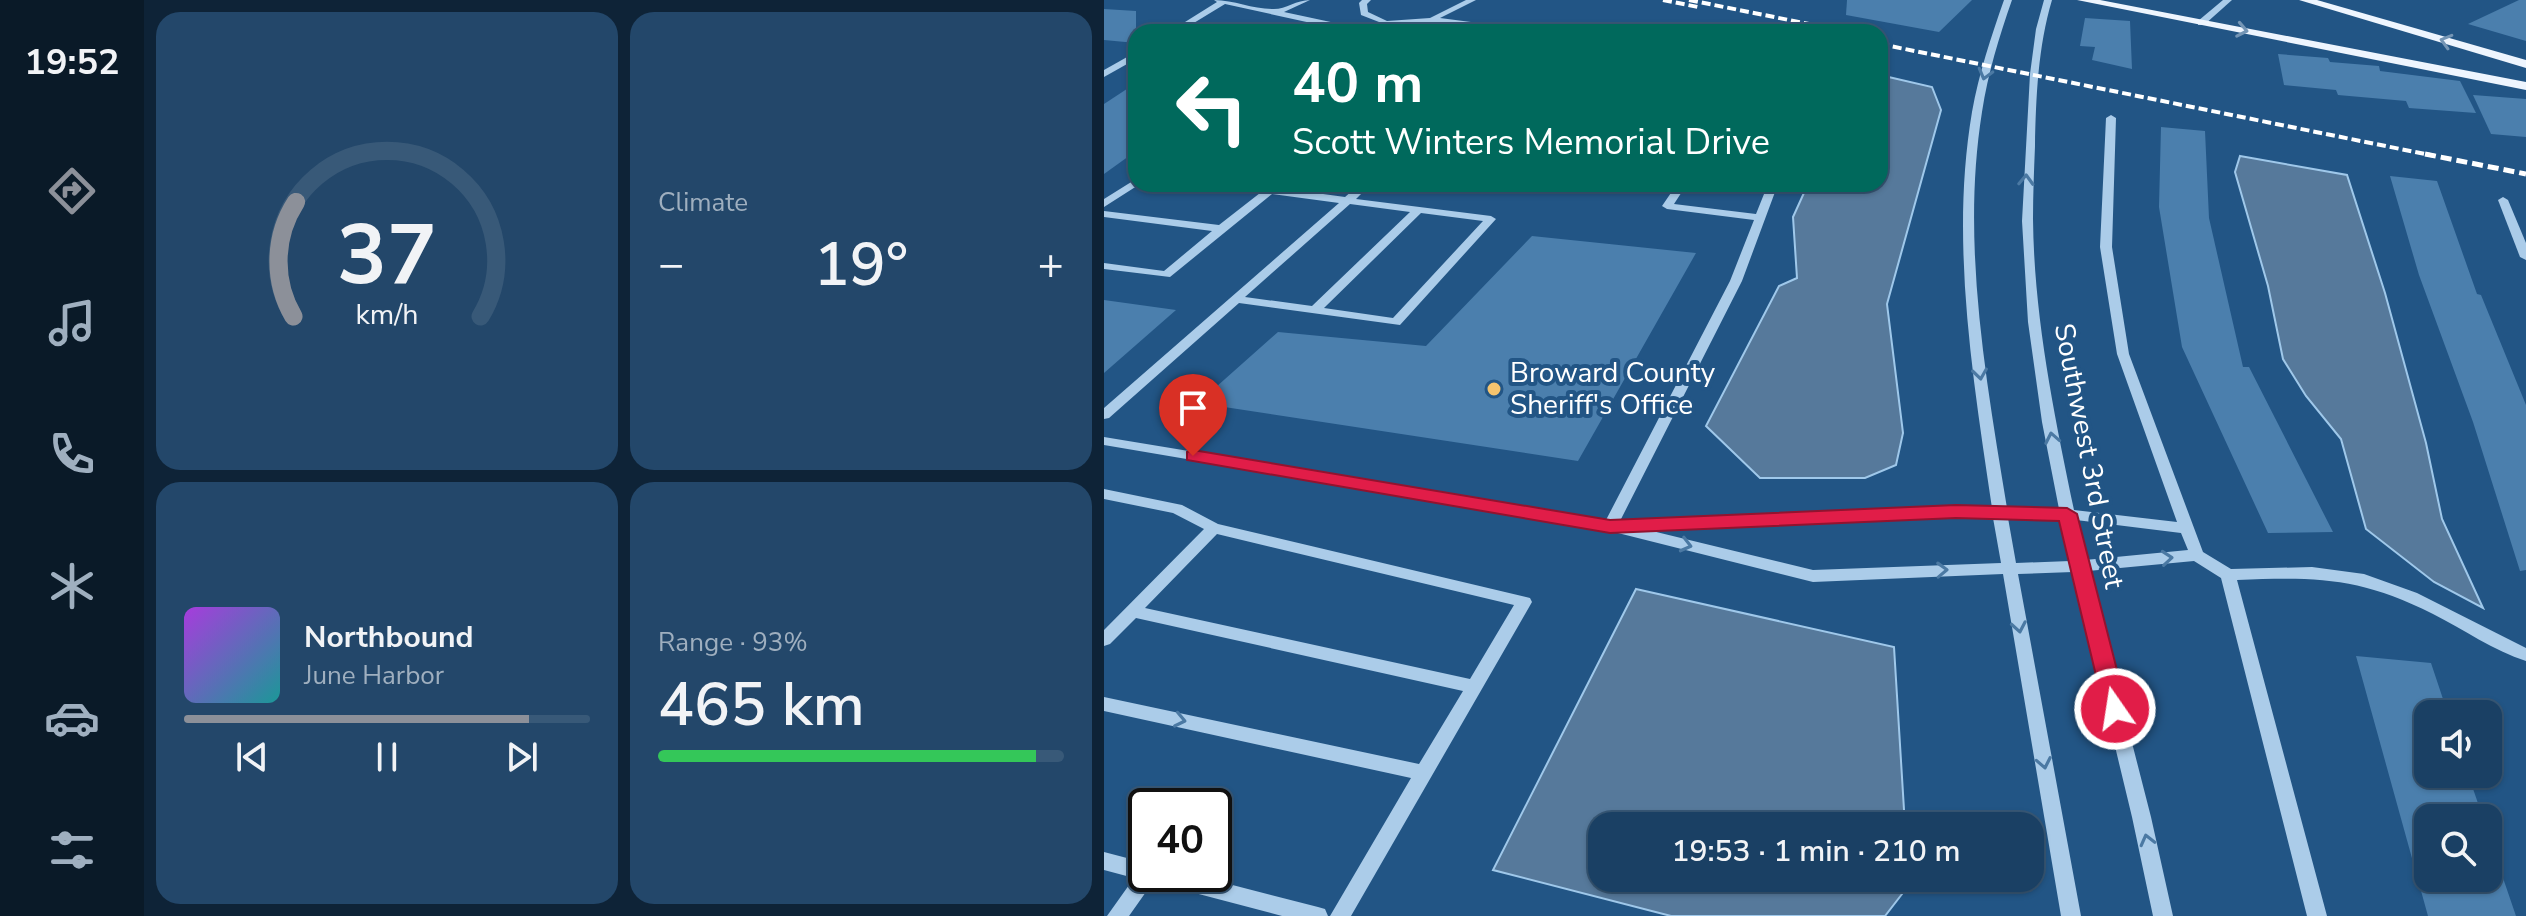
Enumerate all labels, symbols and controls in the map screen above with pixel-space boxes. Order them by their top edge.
one-way arrow [2235,21,2249,38]
one-way arrow [2439,34,2453,50]
text: 19:52 [24,38,120,87]
text: 40 m [1292,45,1423,122]
icon: left [1160,56,1264,160]
one-way arrow [1978,67,1995,81]
text: Scott Winters Memorial Drive [1292,118,1770,167]
icon: directions [44,163,100,219]
one-way arrow [2017,173,2034,186]
text: Climate [658,185,748,220]
text: 37 [337,199,437,312]
text: 19° [814,224,908,306]
text: − [658,235,684,295]
text: + [1038,235,1064,295]
icon: music [44,295,100,351]
text: km/h [356,295,418,334]
street label: Southwest 3rd Street [2045,320,2133,592]
place label: Broward County Sheriff's Office [1510,354,1716,424]
one-way arrow [1971,367,1988,381]
pin [1159,374,1227,456]
marker: Broward County Sheriff's Office [1485,380,1503,398]
icon: arrive [1171,386,1215,430]
icon: phone [44,426,100,482]
one-way arrow [2044,431,2061,445]
one-way arrow [1679,536,1692,553]
one-way arrow [2161,549,2174,566]
icon: climate [44,558,100,614]
one-way arrow [1936,562,1949,579]
text: Northbound [304,617,474,658]
one-way arrow [2010,620,2027,634]
text: Range · 93% [658,625,808,660]
text: June Harbor [304,658,444,693]
text: 465 km [658,664,865,746]
position arrow [2073,667,2157,751]
icon: car [44,690,100,746]
map controls [2414,700,2502,892]
button: sound [2414,700,2502,788]
one-way arrow [1173,711,1187,728]
icon: previous [230,735,274,779]
icon: pause [365,735,409,779]
icon: next [500,735,544,779]
one-way arrow [2035,756,2052,770]
speed limit sign: 40 [1128,788,1232,892]
button: search [2414,804,2502,892]
icon: filters [44,822,100,878]
text: 19:53 · 1 min · 210 m [1671,831,1961,872]
one-way arrow [2139,833,2156,847]

